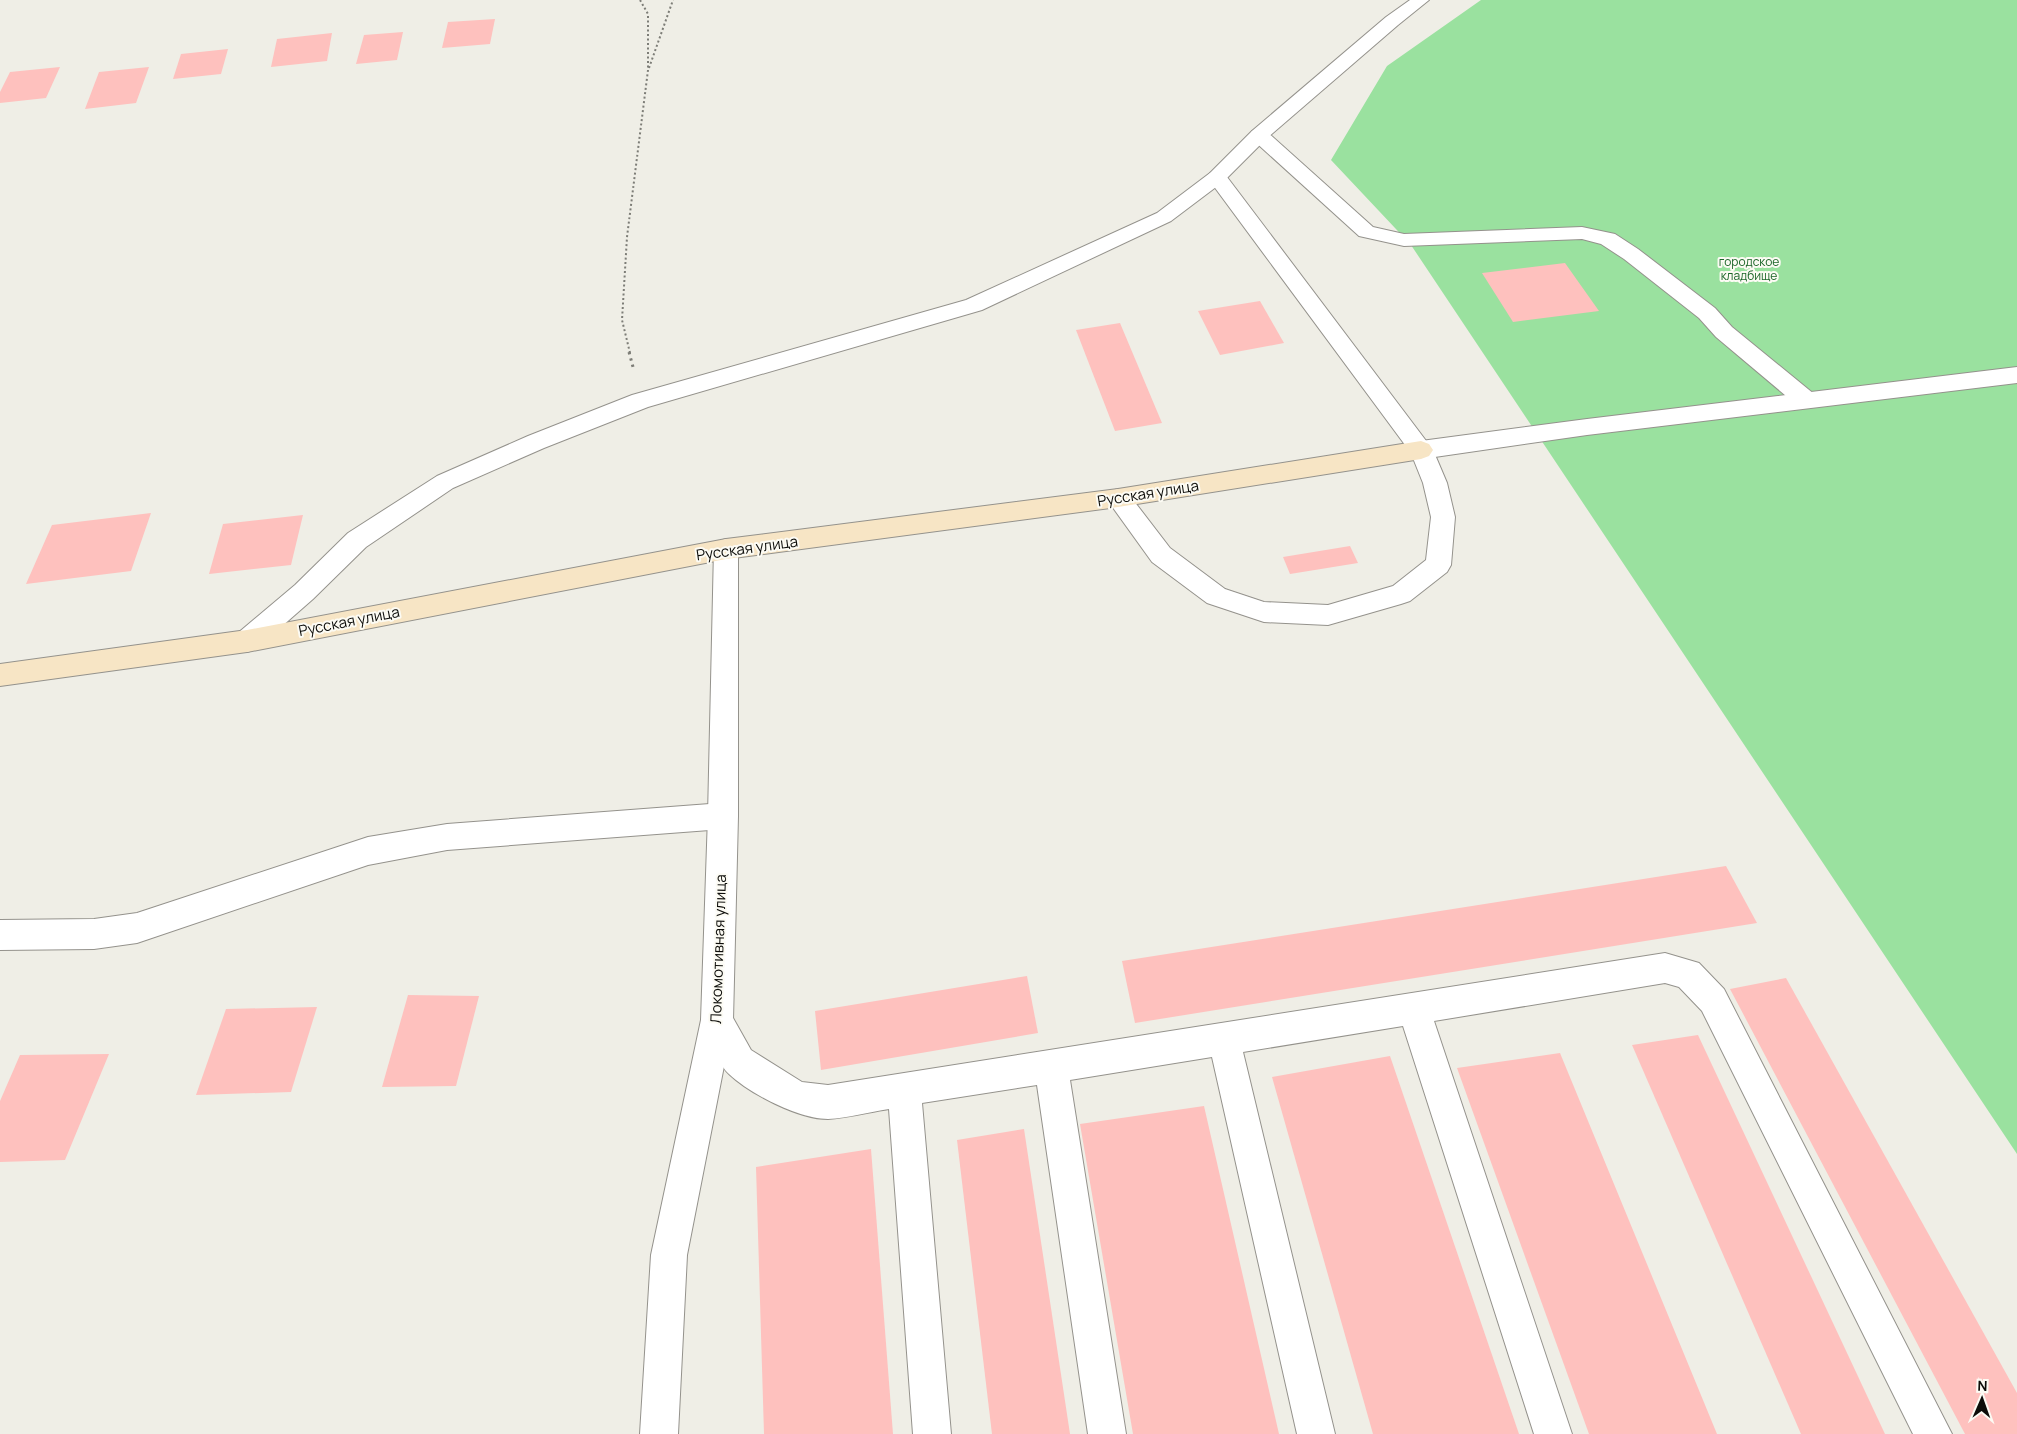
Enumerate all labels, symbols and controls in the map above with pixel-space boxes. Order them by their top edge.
park label: городское кладбище [1719,253,1779,284]
street label: Русская улица [1096,475,1200,511]
street label: Русская улица [695,530,799,566]
street label: Русская улица [297,601,401,641]
street label: Локомотивная улица [705,874,731,1024]
north arrow [1957,1374,2007,1424]
text: N [1977,1376,1988,1395]

